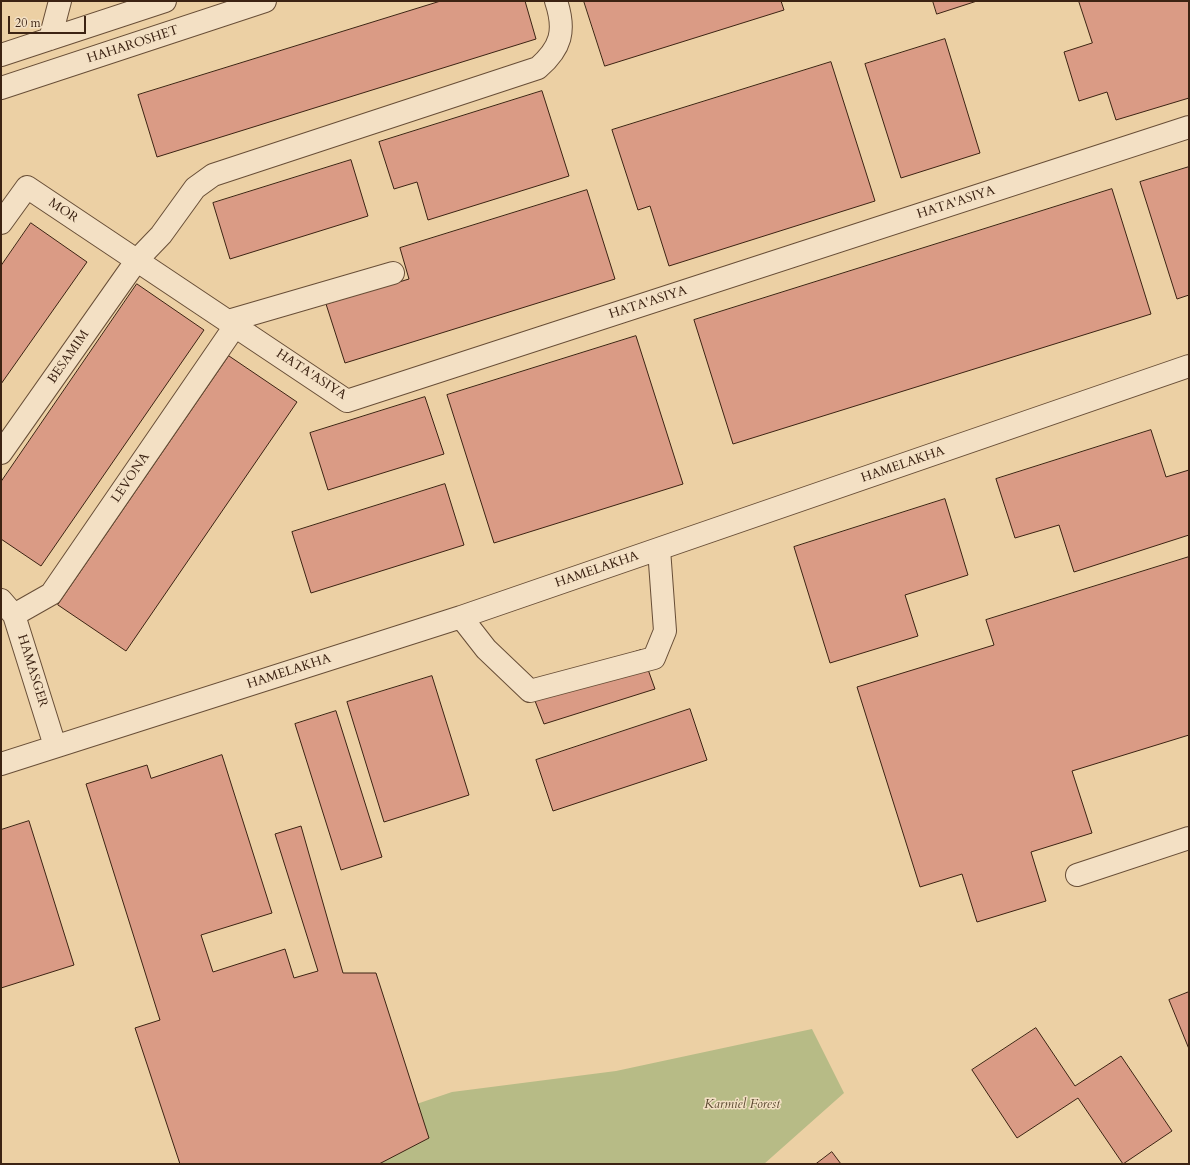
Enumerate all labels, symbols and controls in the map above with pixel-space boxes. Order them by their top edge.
scale bar [10,8,88,34]
text: 20 m [15,15,41,31]
street label: HAHAROSHET [85,23,181,67]
street label: HATA'ASIYA [915,183,997,223]
street label: MOR [45,195,81,227]
street label: HATA'ASIYA [607,283,689,323]
street label: BESAMIM [45,327,93,387]
street label: HATA'ASIYA [273,346,349,404]
street label: HAMELAKHA [859,443,947,487]
street label: LEVONA [109,450,153,506]
street label: HAMELAKHA [553,548,641,592]
street label: HAMASGER [14,633,50,709]
street label: HAMELAKHA [245,651,333,693]
park label: Karmiel Forest [704,1097,780,1113]

